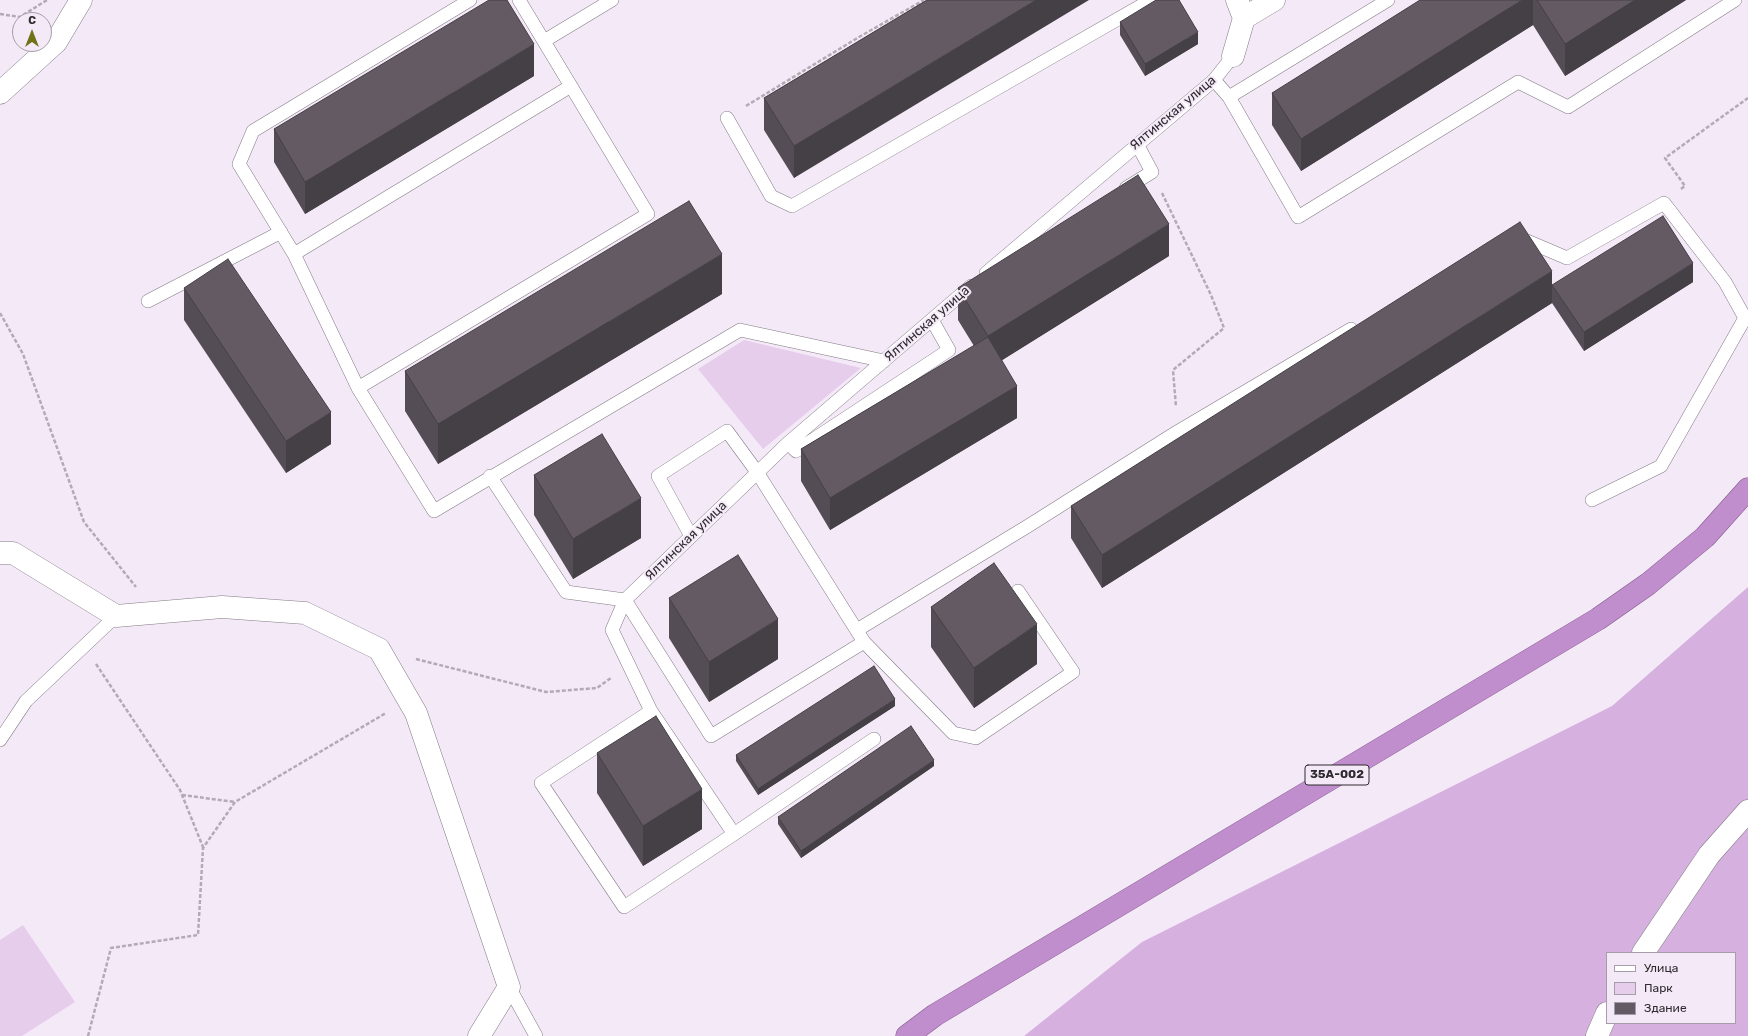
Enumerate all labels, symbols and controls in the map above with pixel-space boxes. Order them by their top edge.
north arrow [12,12,52,52]
text: С [28,14,36,27]
street label: Ялтинская улица [1127,72,1219,154]
street label: Ялтинская улица [881,283,973,365]
street label: Ялтинская улица [642,498,730,584]
road number: 35А-002 [1305,765,1369,785]
legend [1606,952,1736,1024]
text: Улица [1644,961,1678,975]
text: Парк [1644,981,1673,995]
text: Здание [1644,1001,1687,1015]

